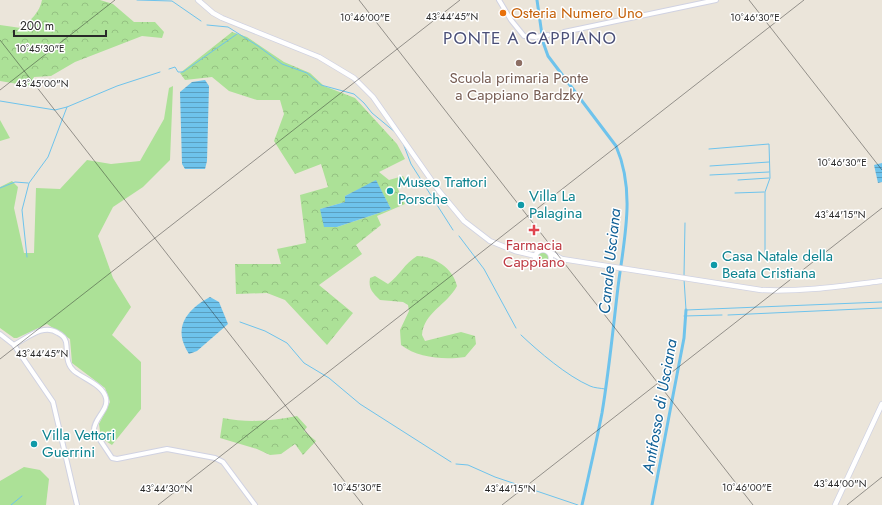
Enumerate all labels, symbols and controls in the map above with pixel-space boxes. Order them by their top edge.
place label: Osteria Numero Uno [511,2,643,24]
marker: Osteria Numero Uno [498,8,508,18]
text: 43°44'45"N [426,9,478,24]
text: 10°46'00"E [340,10,390,25]
text: 10°46'30"E [730,10,780,25]
scale bar [14,12,106,38]
text: 200 m [20,17,54,35]
district label: PONTE A CAPPIANO [443,26,617,50]
text: 10°45'30"E [15,41,65,56]
marker: Scuola primaria Ponte a Cappiano Bardzky [514,58,524,68]
place label: Scuola primaria Ponte a Cappiano Bardzky [449,67,589,106]
text: 43°45'00"N [16,76,68,91]
text: 10°46'30"E [817,155,867,170]
place label: Museo Trattori Porsche [398,171,487,210]
place label: Villa La Palagina [529,185,582,224]
marker: Museo Trattori Porsche [385,186,395,196]
marker: Villa La Palagina [516,200,526,210]
water label: Canale Usciana [593,207,626,315]
text: 43°44'15"N [814,207,866,222]
marker: Farmacia Cappiano [529,225,539,235]
place label: Farmacia Cappiano [503,234,565,273]
place label: Casa Natale della Beata Cristiana [722,245,833,284]
marker: Casa Natale della Beata Cristiana [709,260,719,270]
water label: Antifosso di Usciana [636,337,683,476]
text: 43°44'45"N [16,346,68,361]
place label: Villa Vettori Guerrini [42,424,115,463]
marker: Villa Vettori Guerrini [29,439,39,449]
text: 43°44'00"N [814,476,866,491]
text: 10°45'30"E [332,480,382,495]
text: 10°46'00"E [722,480,772,495]
text: 43°44'30"N [140,481,192,496]
text: 43°44'15"N [484,481,536,496]

